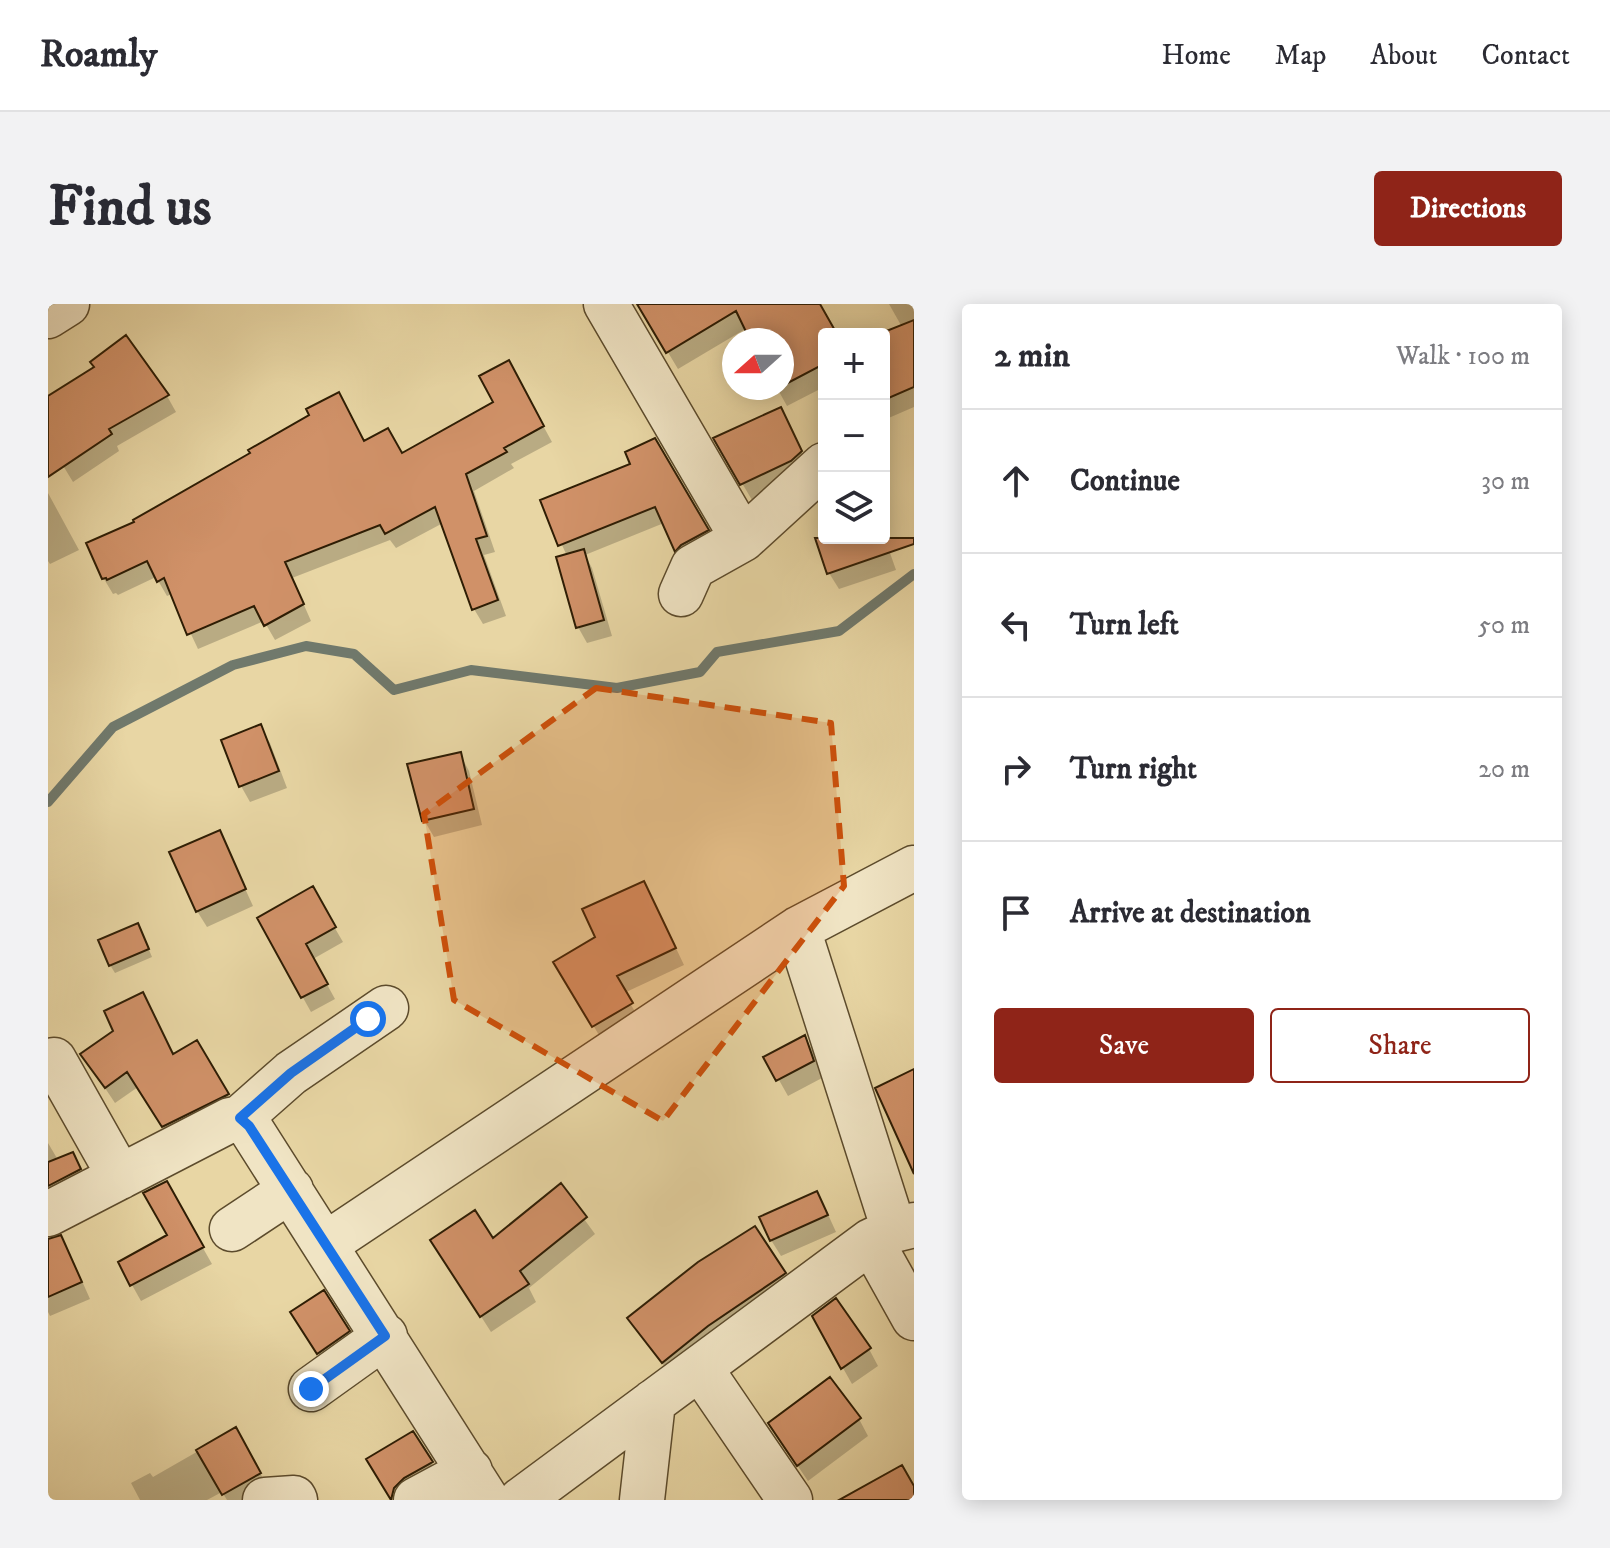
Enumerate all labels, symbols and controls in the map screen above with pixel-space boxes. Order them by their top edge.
text: Roamly [40,31,157,79]
text: Home [1162,38,1231,73]
text: Map [1275,38,1326,73]
text: About [1370,38,1437,73]
text: Contact [1481,38,1570,73]
button: Directions [1374,171,1562,246]
text: Find us [48,173,212,243]
north arrow [722,328,794,400]
map controls [818,328,890,544]
button: + [818,328,890,400]
text: 2 min [994,335,1070,377]
text: Walk · 100 m [1396,340,1530,373]
button: − [818,400,890,472]
icon: ahead [994,459,1038,503]
text: Continue [1070,463,1180,500]
text: 30 m [1481,465,1530,498]
button: layers [818,472,890,544]
icon: left [994,603,1038,647]
text: Turn left [1070,607,1179,644]
text: 50 m [1478,609,1530,642]
icon: right [994,747,1038,791]
text: Turn right [1070,751,1197,788]
text: 20 m [1478,753,1530,786]
icon: arrive [994,891,1038,935]
text: Arrive at destination [1070,895,1311,932]
route start [350,1001,386,1037]
button: Save [994,1008,1254,1083]
button: Share [1270,1008,1530,1083]
route end [293,1371,329,1407]

